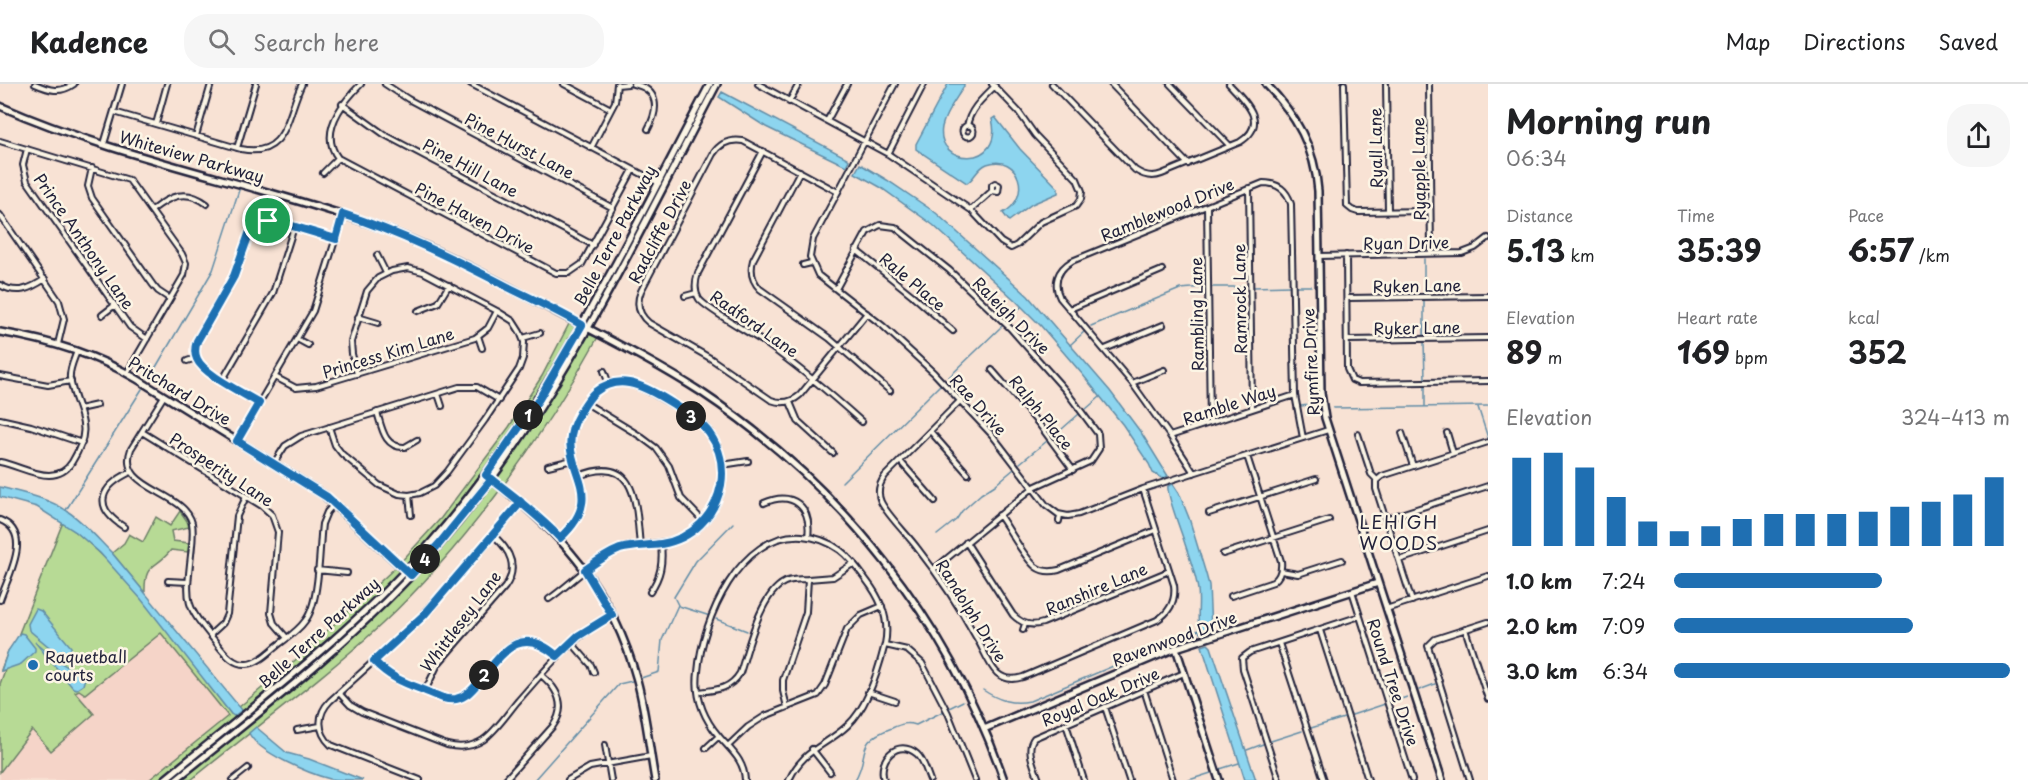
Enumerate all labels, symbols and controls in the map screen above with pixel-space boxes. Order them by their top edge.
search box [184,14,604,68]
text: Kadence [30,20,148,63]
icon: search [205,25,238,58]
text: Search here [253,25,379,58]
text: Map [1725,25,1770,57]
text: Directions [1803,25,1905,57]
text: Saved [1938,25,1998,57]
text: Morning run [1506,95,1711,145]
button: share [1947,104,2010,167]
street label: Pine Hurst Lane [461,106,579,184]
street label: Ryall Lane [1362,108,1388,188]
street label: Ryapple Lane [1405,117,1431,221]
street label: Whiteview Parkway [117,124,267,188]
street label: Pine Hill Lane [419,132,523,202]
text: 06:34 [1506,143,1567,173]
street label: Belle Terre Parkway [567,160,661,310]
street label: Prince Anthony Lane [29,168,141,314]
street label: Ramblewood Drive [1097,171,1237,247]
street label: Pine Haven Drive [411,175,539,259]
street label: Radcliffe Drive [622,175,696,287]
pin [242,195,293,246]
text: Distance [1506,203,1573,227]
text: Time [1677,203,1715,227]
text: Pace [1848,203,1884,227]
icon: arrive [251,204,284,237]
text: 5.13 [1506,227,1565,272]
text: 35:39 [1677,227,1762,272]
text: 6:57 [1848,227,1914,272]
street label: Ryan Drive [1363,229,1449,255]
text: km [1565,243,1595,267]
text: /km [1914,243,1950,267]
street label: Ramrock Lane [1226,244,1252,354]
street label: Rale Place [875,246,951,316]
street label: Rambling Lane [1183,257,1209,371]
street label: Raleigh Drive [968,271,1056,359]
street label: Ryken Lane [1372,272,1462,298]
street label: Radford Lane [706,284,804,362]
text: Elevation [1506,305,1575,329]
text: Heart rate [1677,305,1758,329]
text: kcal [1848,305,1880,329]
street label: Rymfire Drive [1295,308,1325,416]
street label: Ryker Lane [1373,314,1461,340]
street label: Princess Kim Lane [319,321,457,383]
text: 89 [1506,329,1543,374]
text: 169 [1677,329,1730,374]
text: 352 [1848,329,1907,374]
text: m [1543,345,1562,369]
text: bpm [1730,345,1768,369]
street label: Pritchard Drive [124,350,236,430]
street label: Rae Drive [945,368,1013,440]
street label: Ralph Place [1004,369,1080,455]
street label: Ramble Way [1179,378,1279,430]
pin: 1 [513,400,543,430]
pin: 3 [676,401,706,431]
text: Elevation [1506,402,1592,432]
text: 324–413 m [1901,402,2010,432]
text: 1 [524,403,532,427]
text: 3 [686,404,696,428]
street label: Prosperity Lane [165,426,279,512]
district label: LEHIGH WOODS [1359,508,1439,556]
pin: 4 [410,544,440,574]
text: 4 [420,547,430,571]
street label: Randolph Drive [931,554,1013,666]
street label: Ranshire Lane [1041,556,1151,620]
street label: Whittlesey Lane [414,565,506,677]
text: 1.0 km [1506,566,1573,596]
text: 7:24 [1602,566,1646,596]
street label: Belle Terre Parkway [252,571,384,693]
street label: Ravenwood Drive [1108,604,1240,672]
text: 2.0 km [1506,611,1578,641]
text: 7:09 [1602,611,1645,641]
street label: Round Tree Drive [1362,615,1426,749]
place label: Raquetball courts [45,644,127,686]
text: 3.0 km [1506,656,1578,686]
text: 6:34 [1602,656,1648,686]
marker: Raquetball courts [26,658,40,672]
pin: 2 [469,660,499,690]
street label: Royal Oak Drive [1037,660,1163,732]
text: 2 [478,663,490,687]

